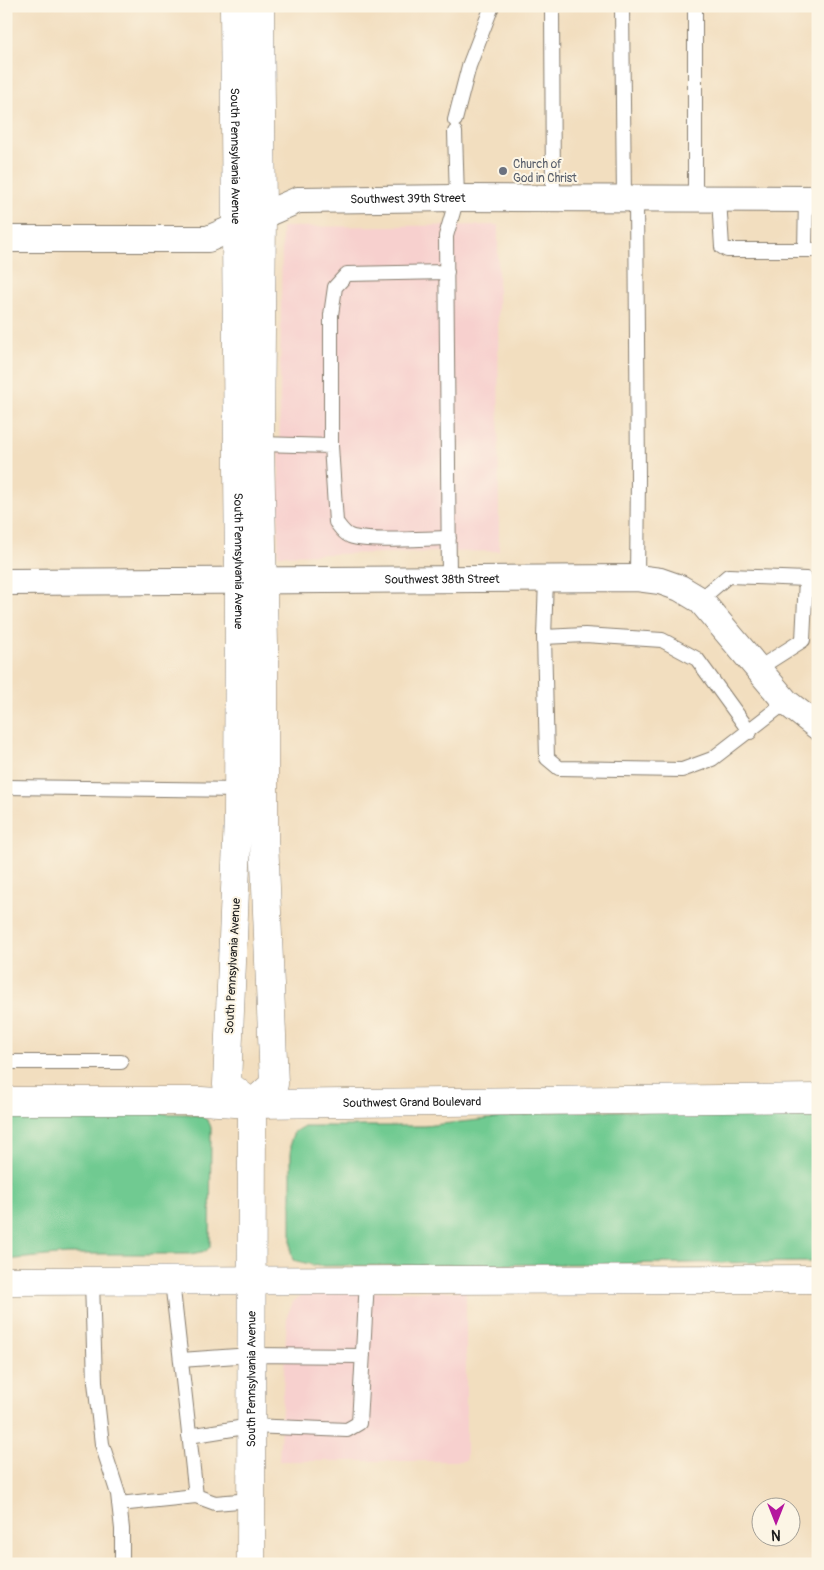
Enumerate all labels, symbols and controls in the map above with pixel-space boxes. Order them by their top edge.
street label: South Pennsylvania Avenue [227,88,243,224]
place label: Church of God in Christ [513,157,577,186]
marker: Church of God in Christ [497,165,509,177]
street label: Southwest 39th Street [350,190,466,207]
street label: South Pennsylvania Avenue [231,493,247,629]
street label: Southwest 38th Street [384,571,500,587]
street label: South Pennsylvania Avenue [222,898,244,1034]
street label: Southwest Grand Boulevard [342,1094,481,1111]
street label: South Pennsylvania Avenue [244,1311,259,1447]
north arrow [752,1498,802,1548]
text: N [771,1526,781,1543]

